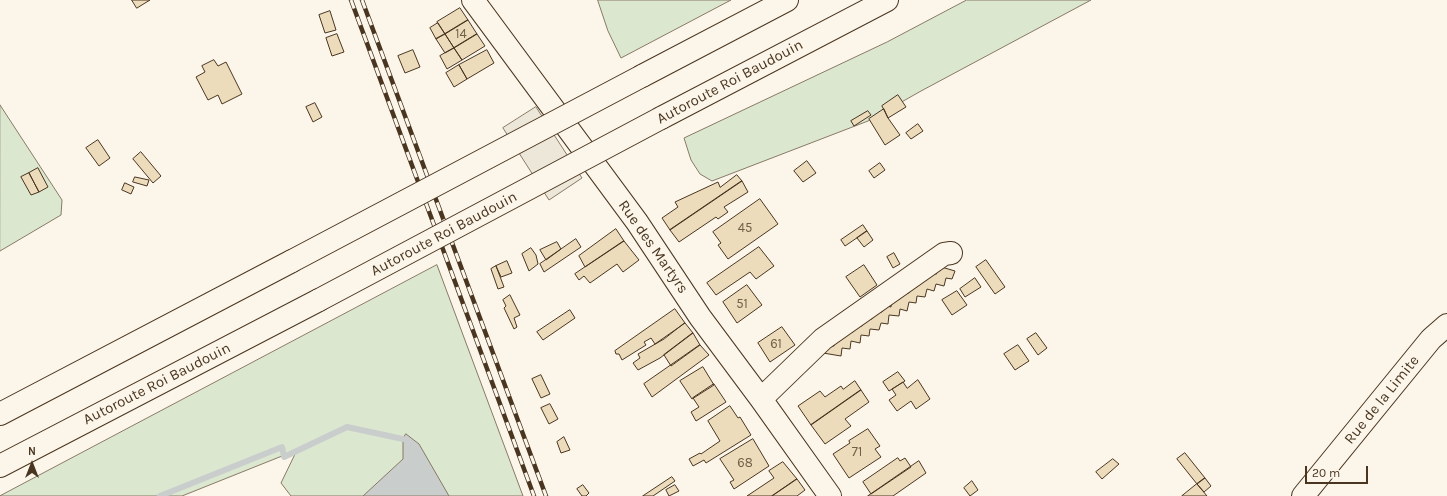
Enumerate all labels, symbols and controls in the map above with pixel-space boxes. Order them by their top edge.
house number: 14 [455,26,467,42]
street label: Autoroute Roi Baudouin [654,36,806,128]
street label: Autoroute Roi Baudouin [368,188,520,280]
street label: Rue des Martyrs [614,197,692,297]
house number: 45 [738,220,752,236]
house number: 51 [736,296,748,312]
house number: 61 [770,336,782,352]
street label: Autoroute Roi Baudouin [80,339,234,429]
street label: Rue de la Limite [1341,352,1423,448]
north arrow [12,444,52,484]
house number: 71 [852,444,862,460]
text: N [28,445,36,458]
house number: 68 [737,455,753,471]
scale bar [1307,458,1370,484]
text: 20 m [1312,466,1340,480]

